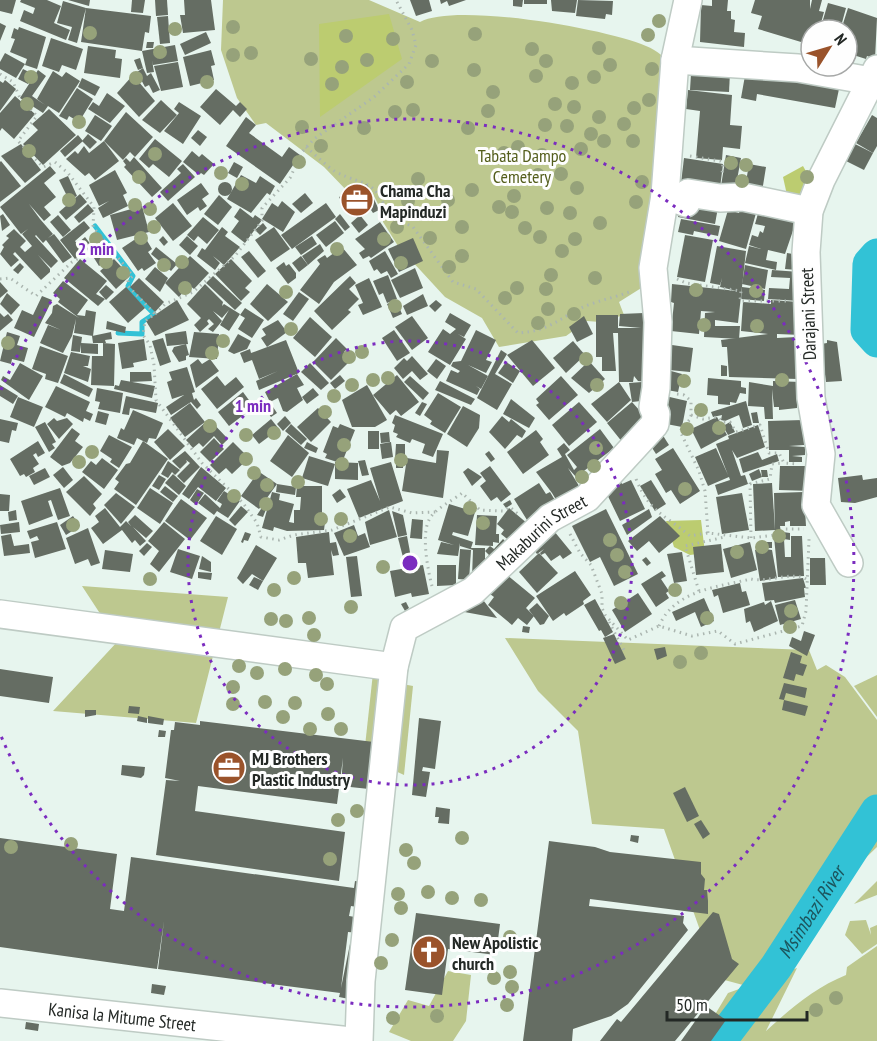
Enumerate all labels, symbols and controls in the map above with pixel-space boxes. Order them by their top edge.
north arrow [799,18,859,78]
text: N [830,30,852,48]
park label: Tabata Dampo Cemetery [478,144,567,188]
place label: Chama Cha Mapinduzi [380,179,450,223]
office icon: Chama Cha Mapinduzi [339,182,375,218]
text: 2 min [78,237,114,260]
street label: Darajani Street [795,267,821,361]
text: 1 min [235,394,271,417]
street label: Makaburini Street [491,489,590,575]
centre of rings [400,553,420,573]
place label: MJ Brothers Plastic Industry [252,747,351,791]
office icon: MJ Brothers Plastic Industry [211,750,247,786]
water label: Msimbazi River [772,859,852,963]
place label: New Apolistic church [452,931,539,975]
church icon: New Apolistic church [411,934,447,970]
scale bar [667,984,806,1022]
text: 50 m [676,993,708,1016]
street label: Kanisa la Mitume Street [47,997,197,1036]

